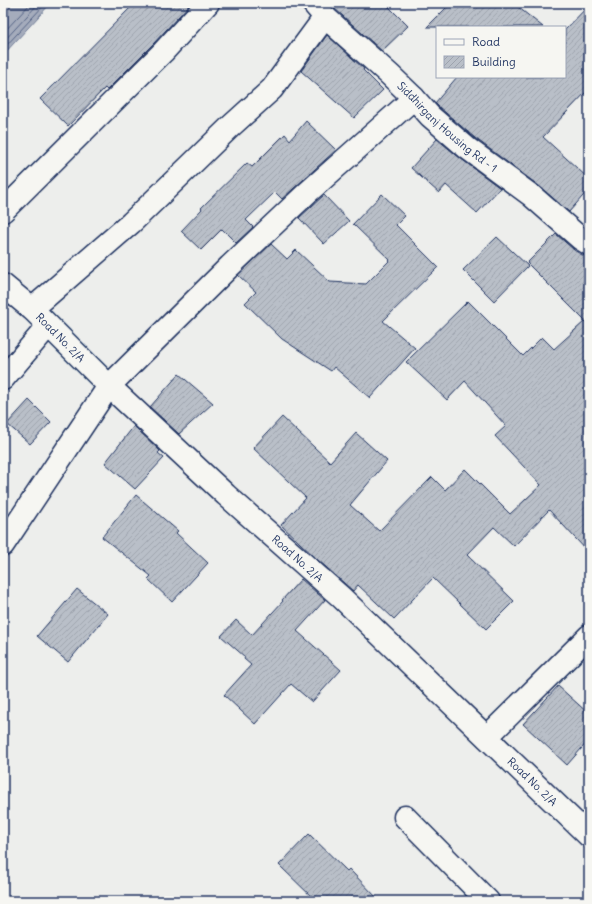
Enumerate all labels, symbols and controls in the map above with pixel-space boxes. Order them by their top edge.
legend [436,26,566,78]
text: Road [472,34,500,49]
text: Building [472,54,516,69]
street label: Siddhirganj Housing Rd - 1 [394,79,500,175]
street label: Road No. 2/A [33,310,88,365]
street label: Road No. 2/A [269,532,326,585]
street label: Road No. 2/A [505,754,560,809]

